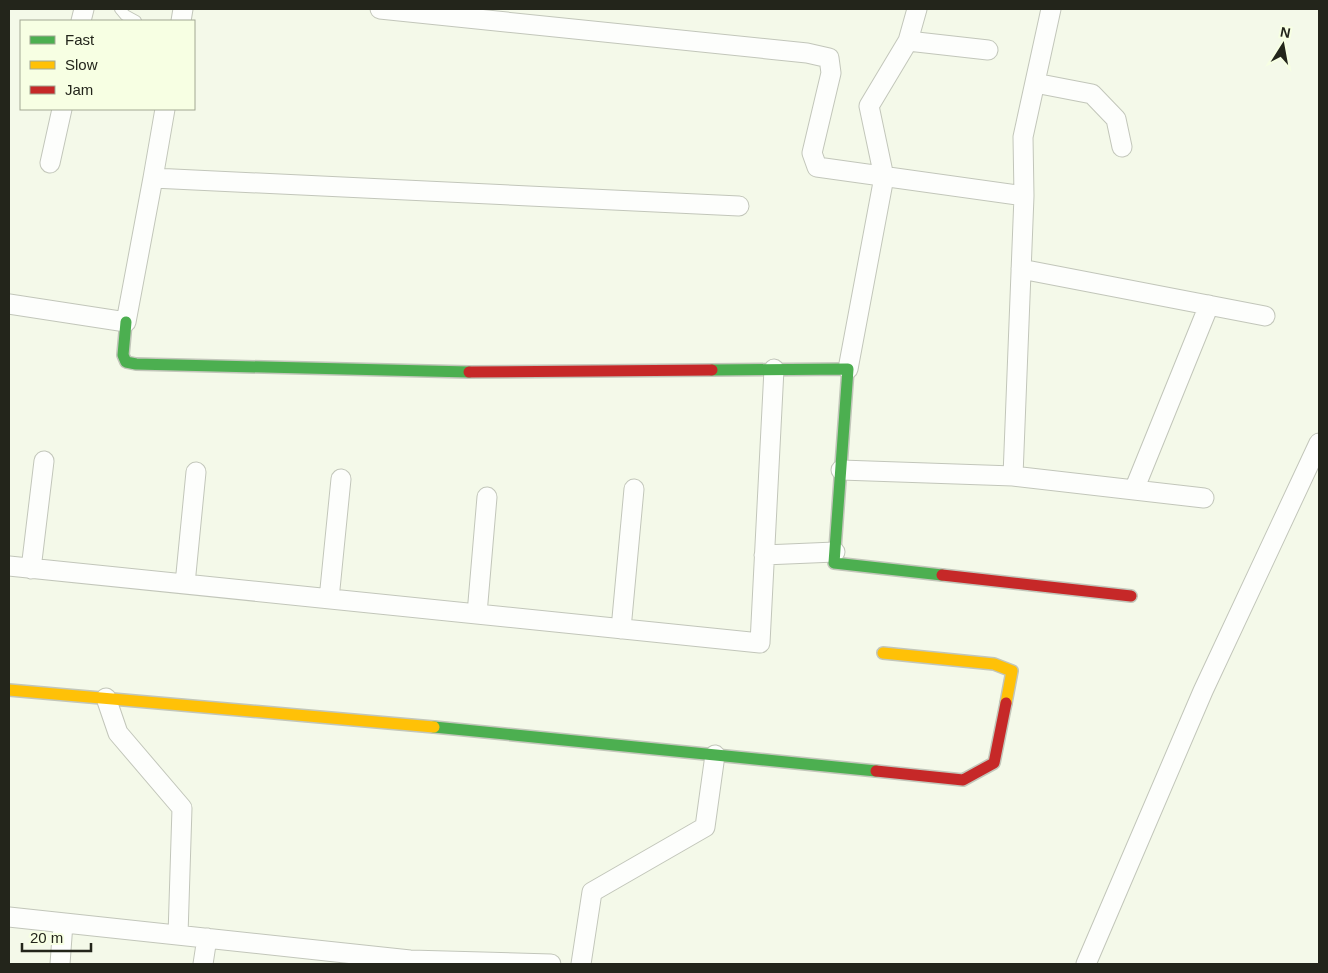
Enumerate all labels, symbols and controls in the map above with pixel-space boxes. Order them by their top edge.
legend [20,20,195,110]
north arrow [1258,20,1308,70]
text: N [1279,23,1292,41]
text: Fast [65,31,95,48]
text: Slow [65,56,98,73]
text: Jam [65,81,93,98]
scale bar [22,920,91,952]
text: 20 m [30,929,63,946]

